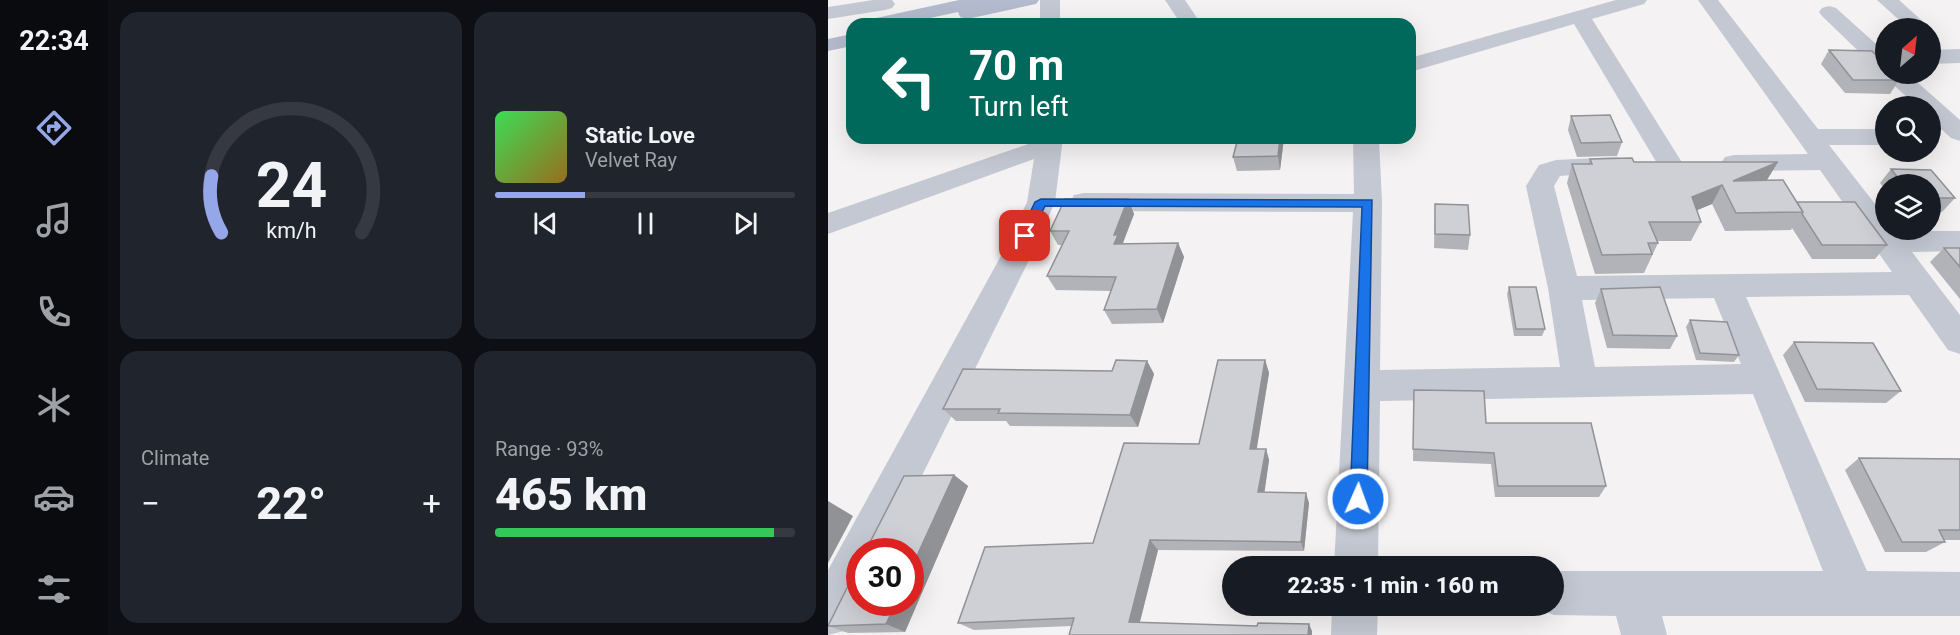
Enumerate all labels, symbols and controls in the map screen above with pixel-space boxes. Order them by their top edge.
north arrow [1875,18,1941,84]
map controls [1875,18,1941,240]
text: 22:34 [19,25,89,57]
text: 70 m [969,41,1064,90]
icon: left [870,42,948,120]
text: Turn left [969,91,1069,123]
button: search [1875,96,1941,162]
icon: directions [33,107,75,149]
text: Static Love [585,123,695,148]
text: Velvet Ray [585,148,677,172]
text: 24 [255,149,327,222]
button: layers [1875,174,1941,240]
icon: music [33,199,75,241]
icon: previous [529,207,562,240]
icon: pause [629,207,662,240]
icon: next [729,207,762,240]
pin [999,210,1050,261]
text: km/h [266,218,316,243]
icon: arrive [1008,219,1041,252]
icon: phone [33,291,75,333]
icon: climate [33,384,75,426]
text: Range · 93% [495,437,603,461]
text: Climate [141,446,209,470]
position arrow [1326,467,1390,531]
text: 465 km [495,468,647,521]
icon: car [33,476,75,518]
text: 22° [256,477,326,530]
text: − [141,484,160,523]
text: + [422,484,441,523]
speed limit sign: 30 [846,538,924,616]
icon: filters [33,568,75,610]
text: 22:35 · 1 min · 160 m [1288,573,1498,598]

